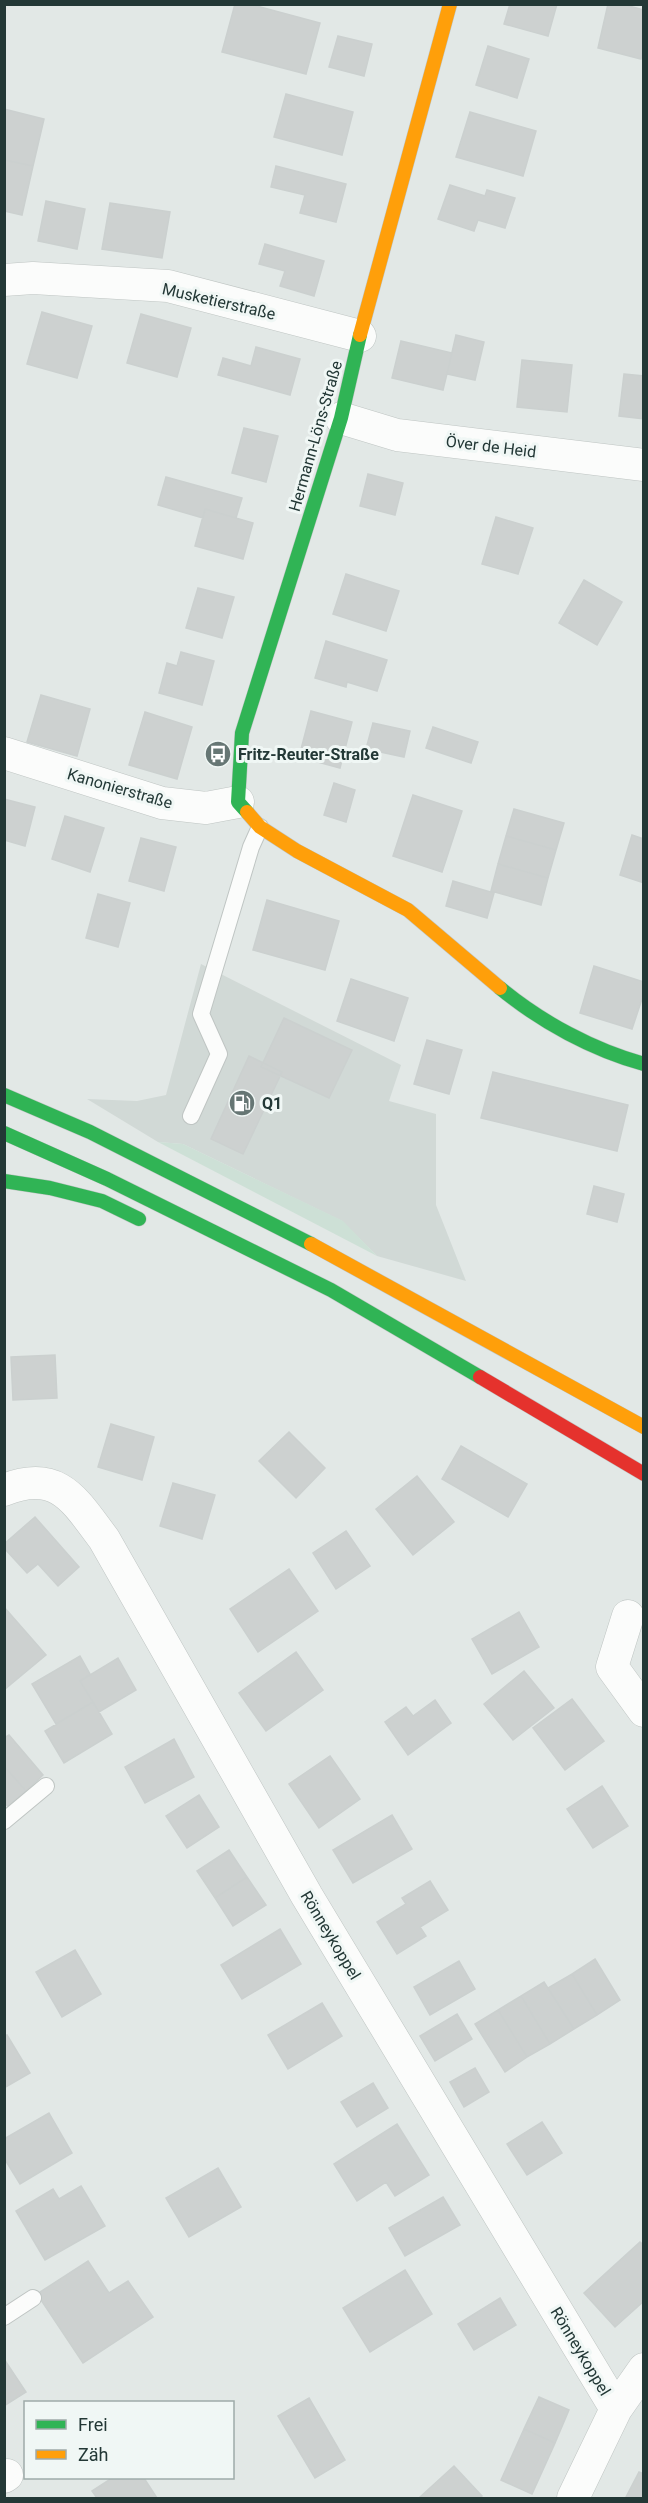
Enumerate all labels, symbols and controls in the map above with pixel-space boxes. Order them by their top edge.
street label: Musketierstraße [160,279,277,324]
street label: Hermann-Löns-Straße [285,359,346,514]
street label: Över de Heid [445,432,537,461]
bus stop icon: Fritz-Reuter-Straße [203,739,233,769]
place label: Fritz-Reuter-Straße [238,745,379,764]
street label: Kanonierstraße [65,764,175,813]
fuel station icon: Q1 [227,1088,257,1118]
place label: Q1 [262,1094,282,1113]
street label: Rönneykoppel [297,1887,365,1983]
street label: Rönneykoppel [547,2303,615,2399]
legend [24,2401,234,2479]
text: Frei [78,2414,108,2435]
text: Zäh [78,2444,109,2465]

